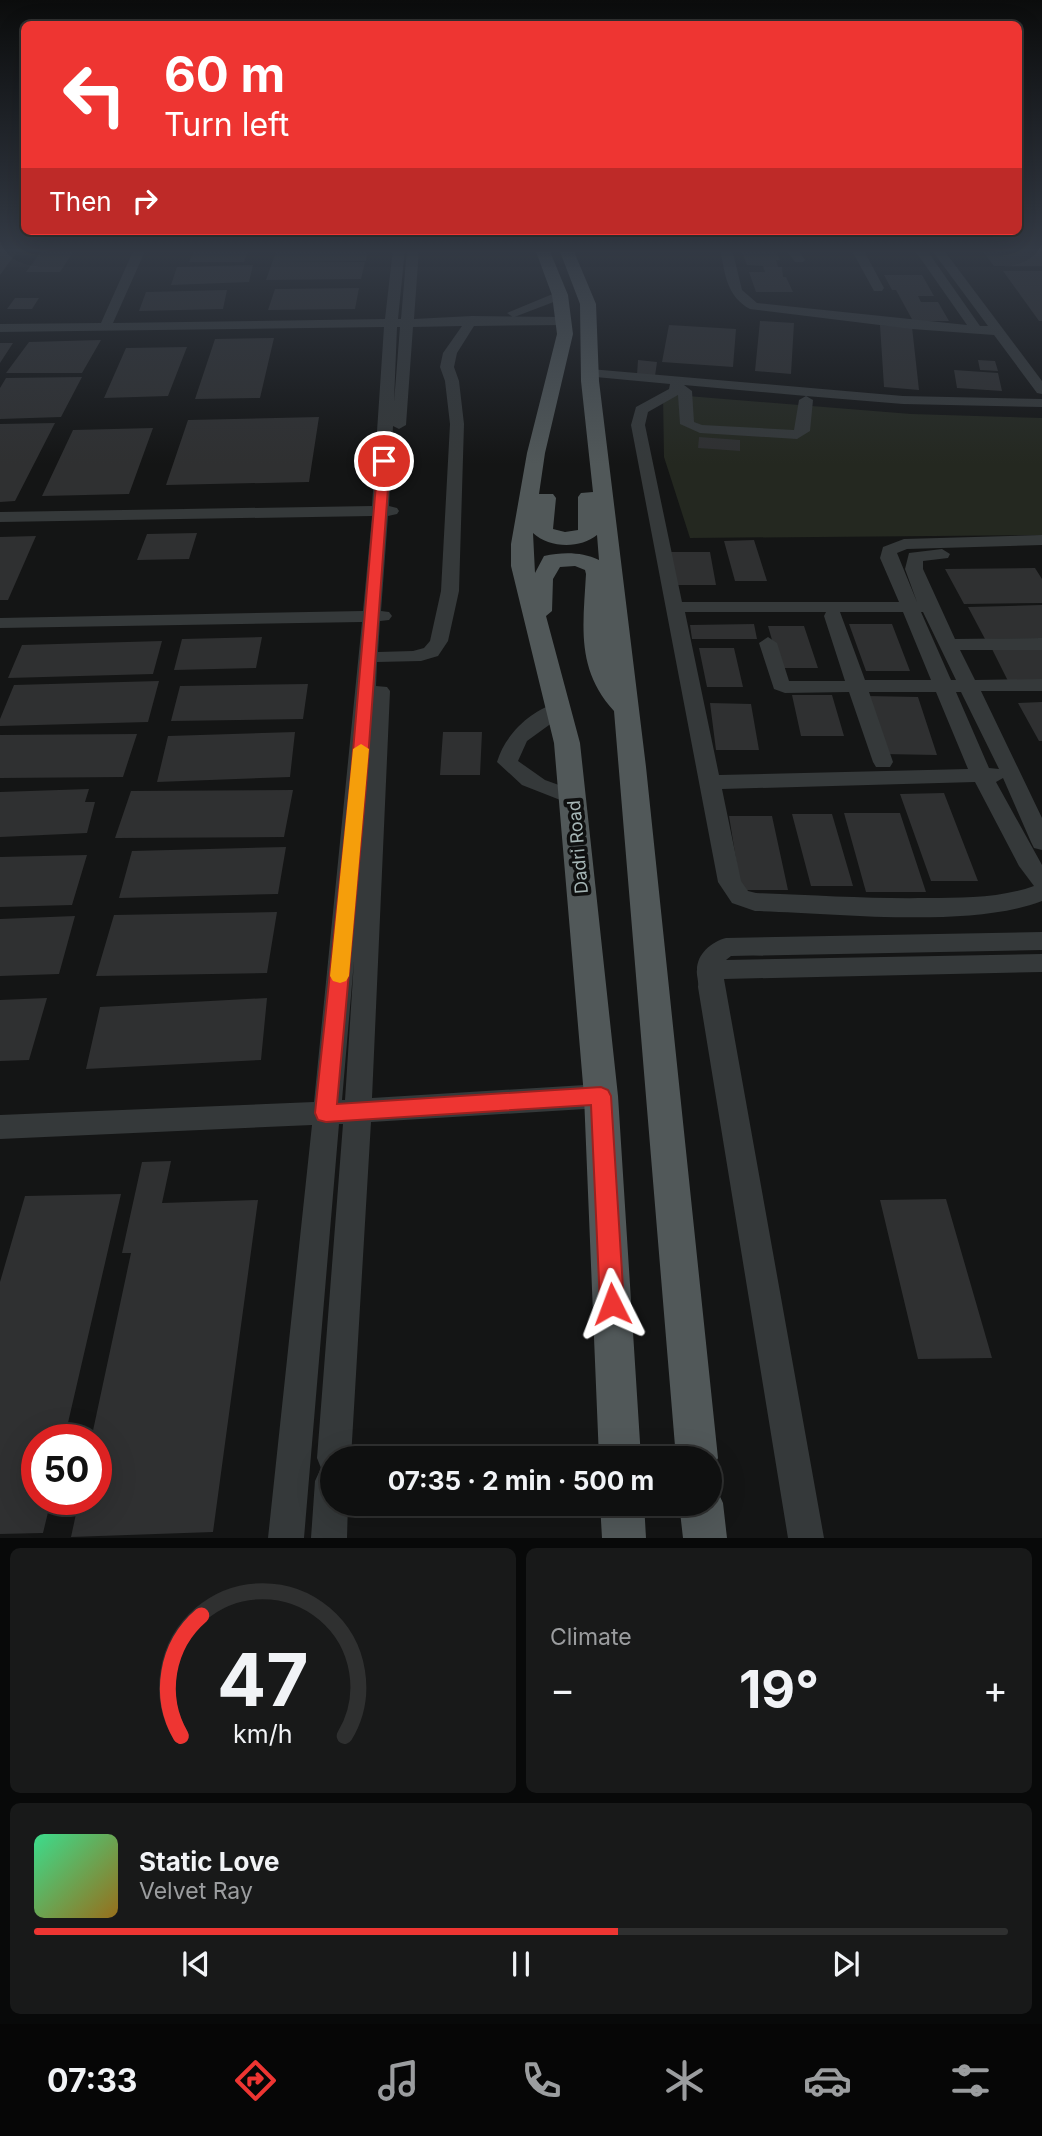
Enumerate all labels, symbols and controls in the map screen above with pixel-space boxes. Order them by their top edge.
text: 60 m [164,45,285,104]
icon: left [49,49,140,140]
text: Turn left [164,105,289,144]
icon: right [126,182,164,220]
text: Then [49,186,112,217]
pin [354,431,414,491]
icon: arrive [365,442,403,480]
street label: Dadri Road [563,799,592,895]
position arrow [575,1267,649,1341]
speed limit sign: 50 [21,1424,112,1515]
text: 07:35 · 2 min · 500 m [388,1465,654,1496]
text: Climate [550,1623,632,1651]
text: 47 [217,1636,309,1725]
text: 19° [739,1658,819,1721]
text: − [550,1666,575,1712]
text: + [983,1666,1008,1712]
text: km/h [233,1719,293,1749]
text: Static Love [139,1846,280,1877]
text: Velvet Ray [139,1877,253,1905]
icon: previous [177,1945,215,1983]
icon: pause [502,1945,540,1983]
icon: next [827,1945,865,1983]
icon: directions [231,2056,280,2105]
icon: music [374,2056,423,2105]
icon: phone [517,2056,566,2105]
icon: climate [660,2056,709,2105]
icon: car [803,2056,852,2105]
icon: filters [946,2056,995,2105]
text: 07:33 [47,2061,137,2100]

